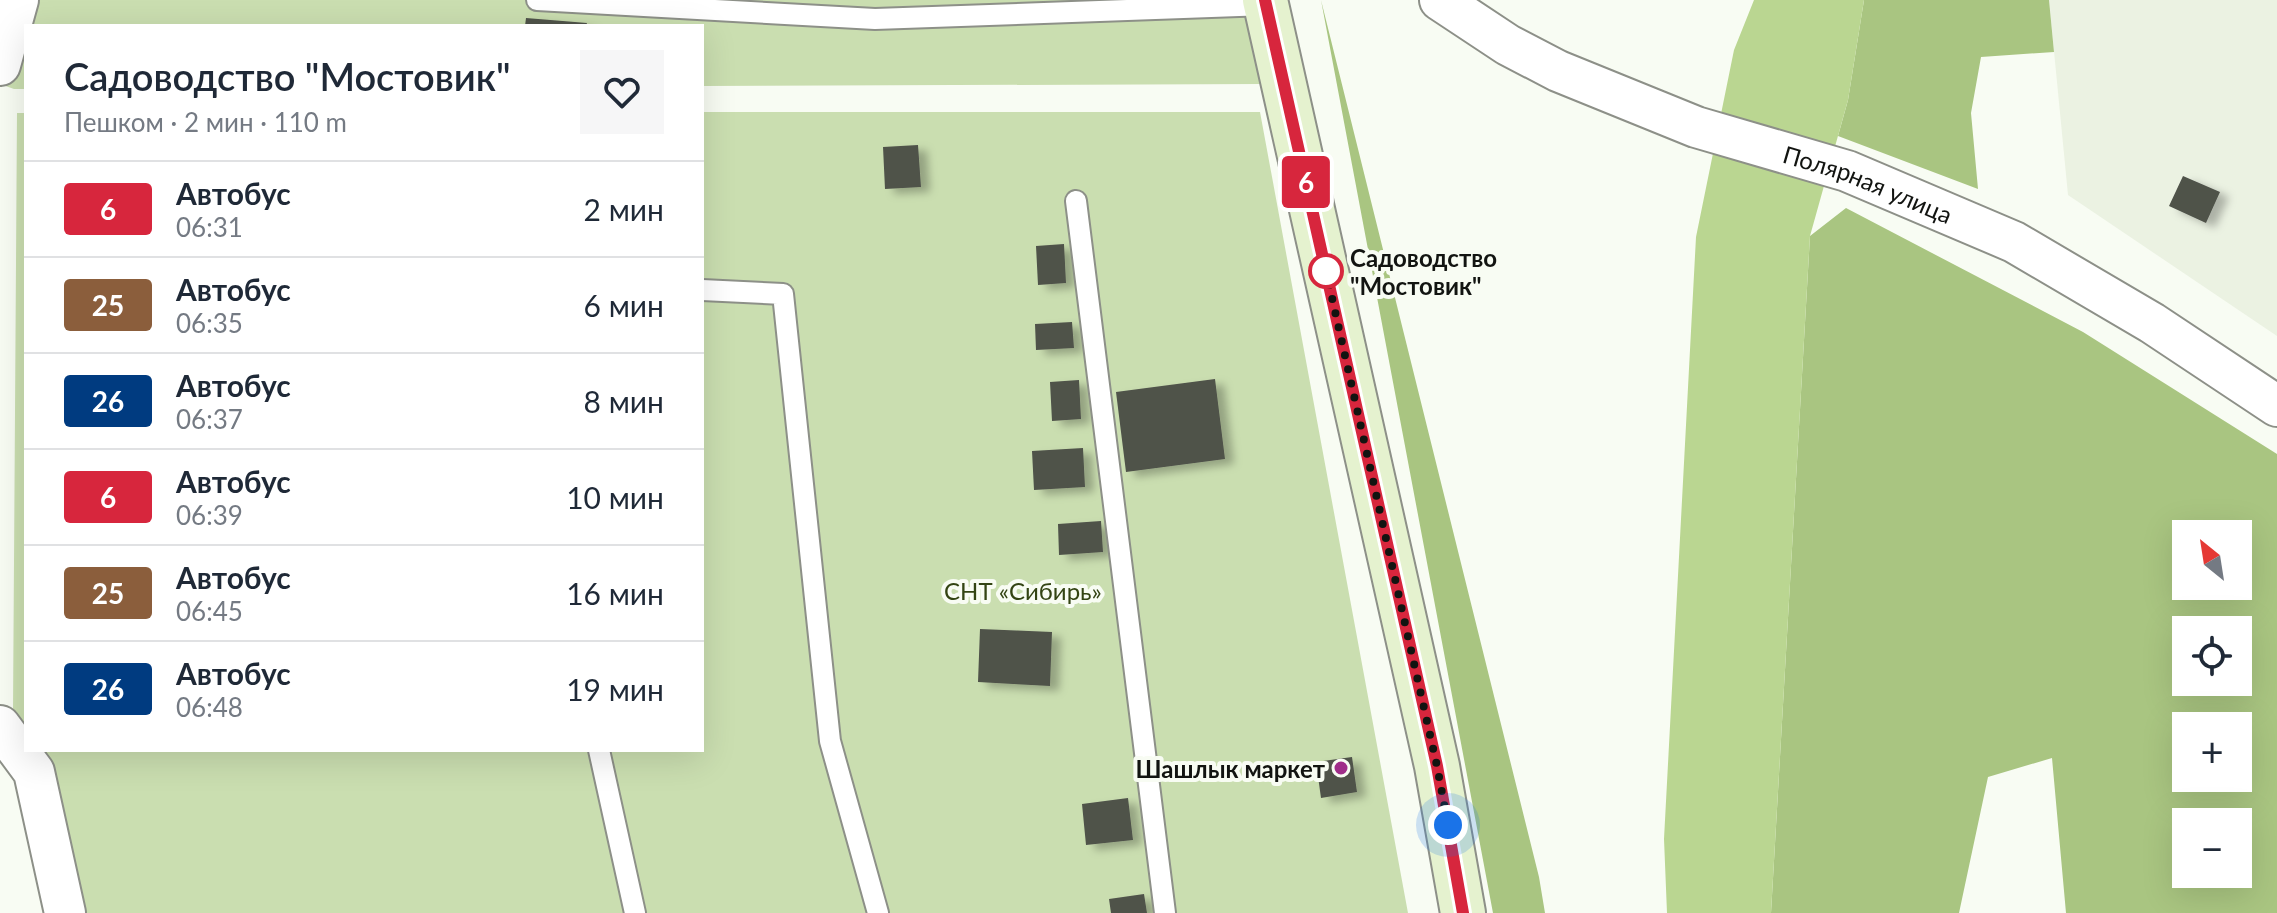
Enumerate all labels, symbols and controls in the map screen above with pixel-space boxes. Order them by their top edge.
button: heart [580,50,664,134]
text: Садоводство "Мостовик" [64,53,510,99]
text: Пешком · 2 мин · 110 m [64,106,347,138]
street label: Полярная улица [1780,139,1957,229]
line badge: 6 [1280,156,1332,208]
text: 6 [1298,165,1314,199]
text: Автобус [176,175,291,211]
text: 2 мин [584,191,664,227]
text: 6 [100,192,116,226]
text: 06:31 [176,211,243,243]
place label: Садоводство "Мостовик" [1350,243,1497,300]
marker: Садоводство "Мостовик" [1309,254,1343,288]
text: Автобус [176,271,291,307]
text: 6 мин [584,287,664,323]
text: 25 [92,288,124,322]
text: 06:35 [176,307,243,339]
text: Автобус [176,367,291,403]
text: 8 мин [584,383,664,419]
text: 26 [92,384,124,418]
text: 06:37 [176,403,243,435]
text: Автобус [176,463,291,499]
text: 10 мин [566,479,664,515]
text: 6 [100,480,116,514]
text: 06:39 [176,499,243,531]
north arrow [2172,520,2252,600]
map controls [2172,520,2252,888]
text: Автобус [176,559,291,595]
text: 16 мин [566,575,664,611]
text: 25 [92,576,124,610]
park label: СНТ «Сибирь» [944,576,1102,605]
text: 06:45 [176,595,243,627]
button: locate [2172,616,2252,696]
text: Автобус [176,655,291,691]
text: 19 мин [566,671,664,707]
text: 26 [92,672,124,706]
text: 06:48 [176,691,243,723]
button: + [2172,712,2252,792]
place label: Шашлык маркет [1136,754,1326,783]
marker: Шашлык маркет [1332,759,1350,777]
your location [1428,805,1468,845]
button: − [2172,808,2252,888]

